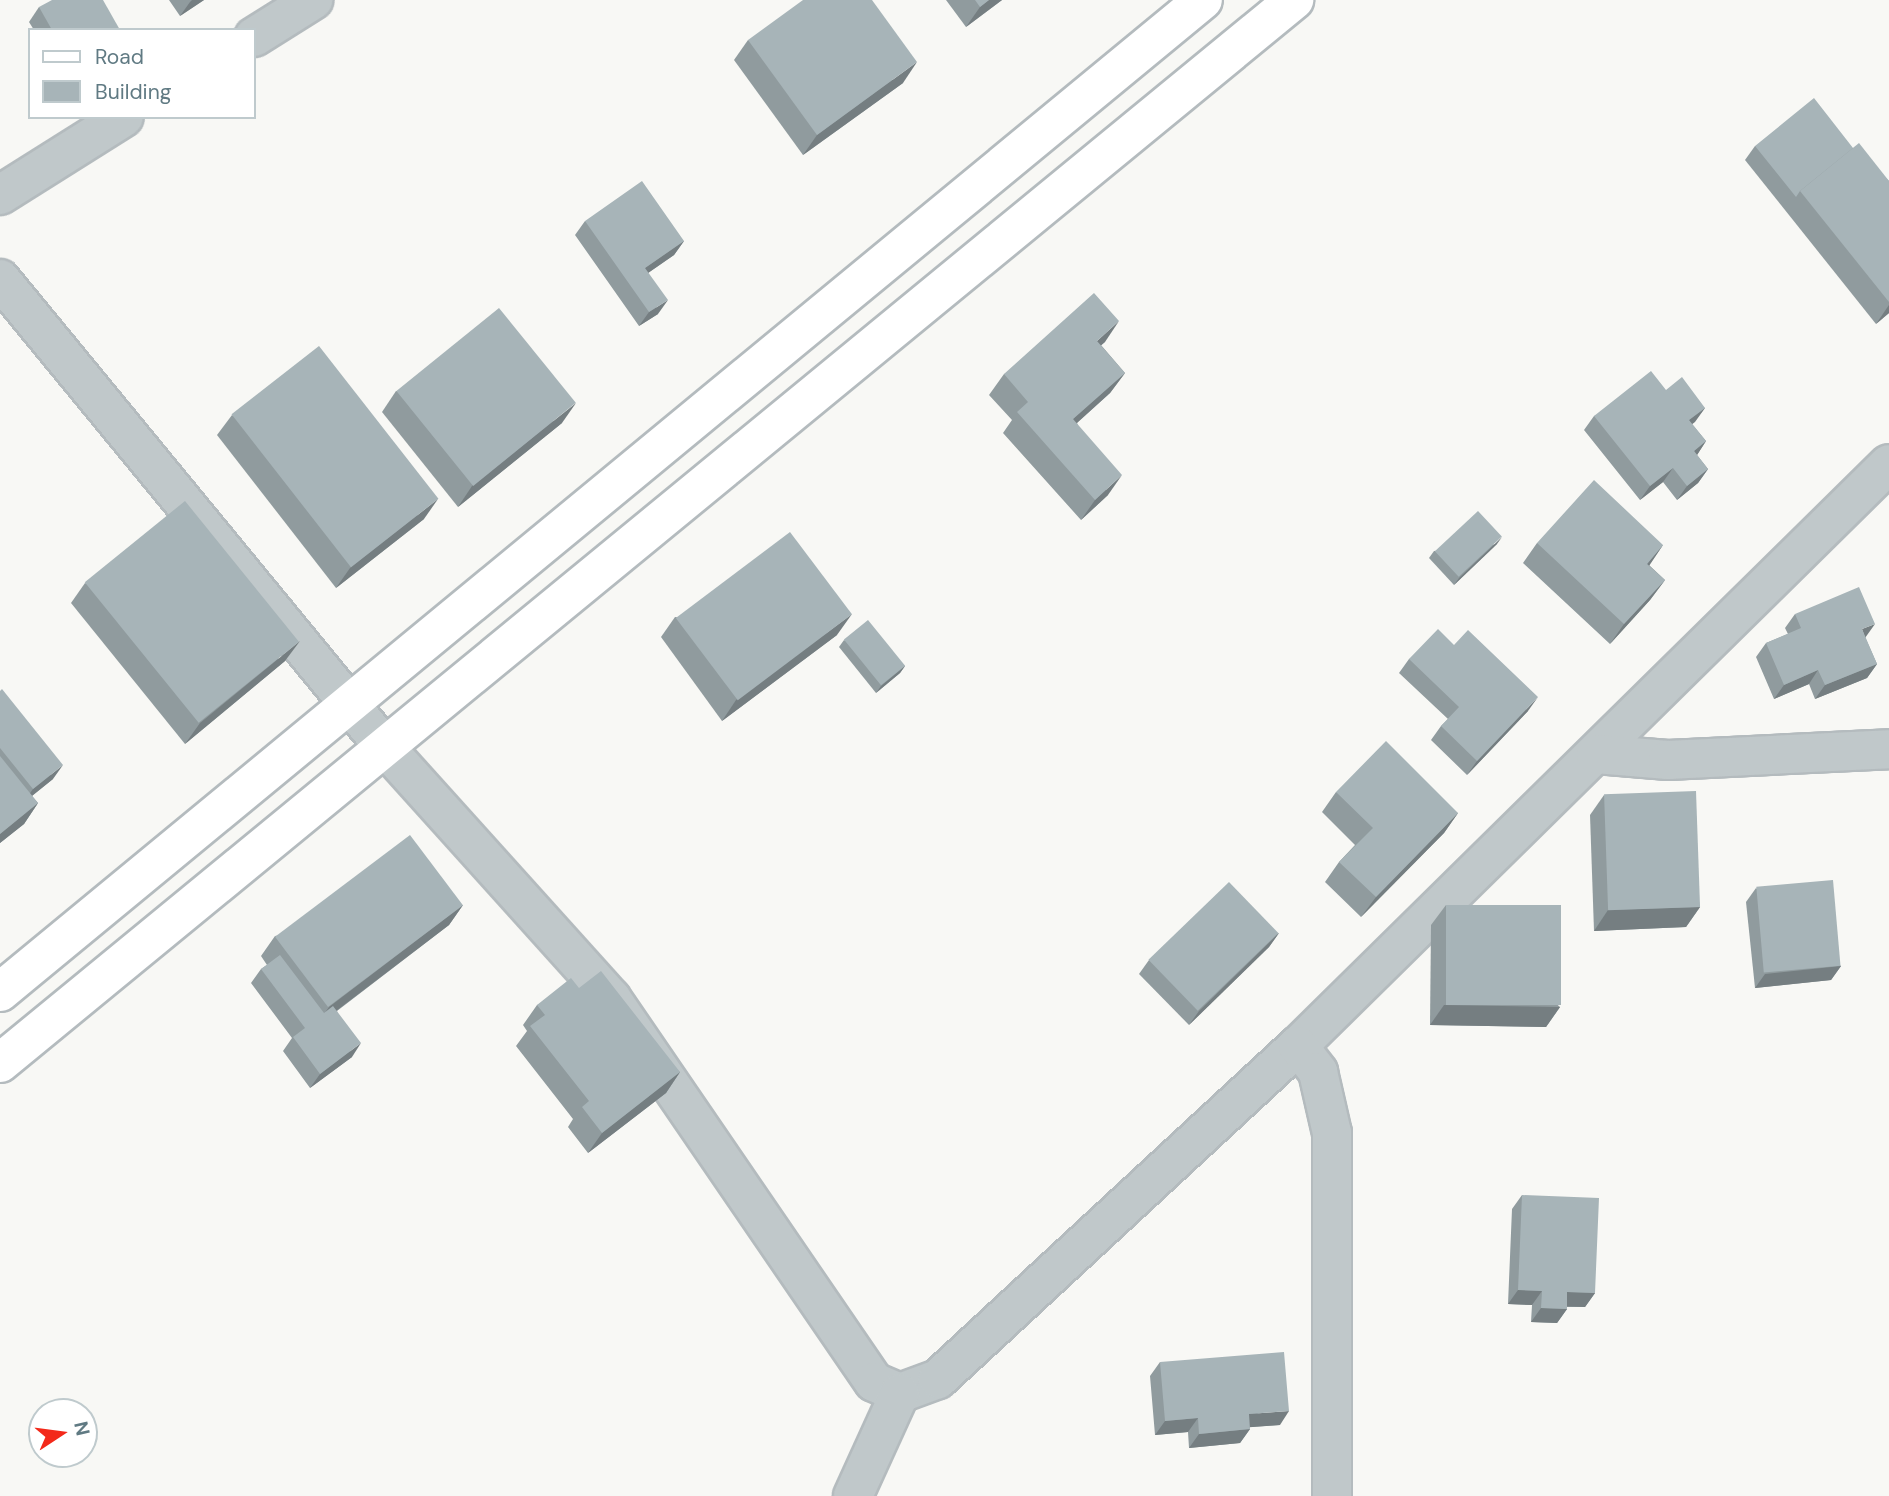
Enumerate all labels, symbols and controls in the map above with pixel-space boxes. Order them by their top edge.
legend [28,28,256,119]
text: Road [95,43,144,71]
text: Building [95,78,171,106]
north arrow [28,1398,98,1468]
text: N [68,1419,96,1438]

